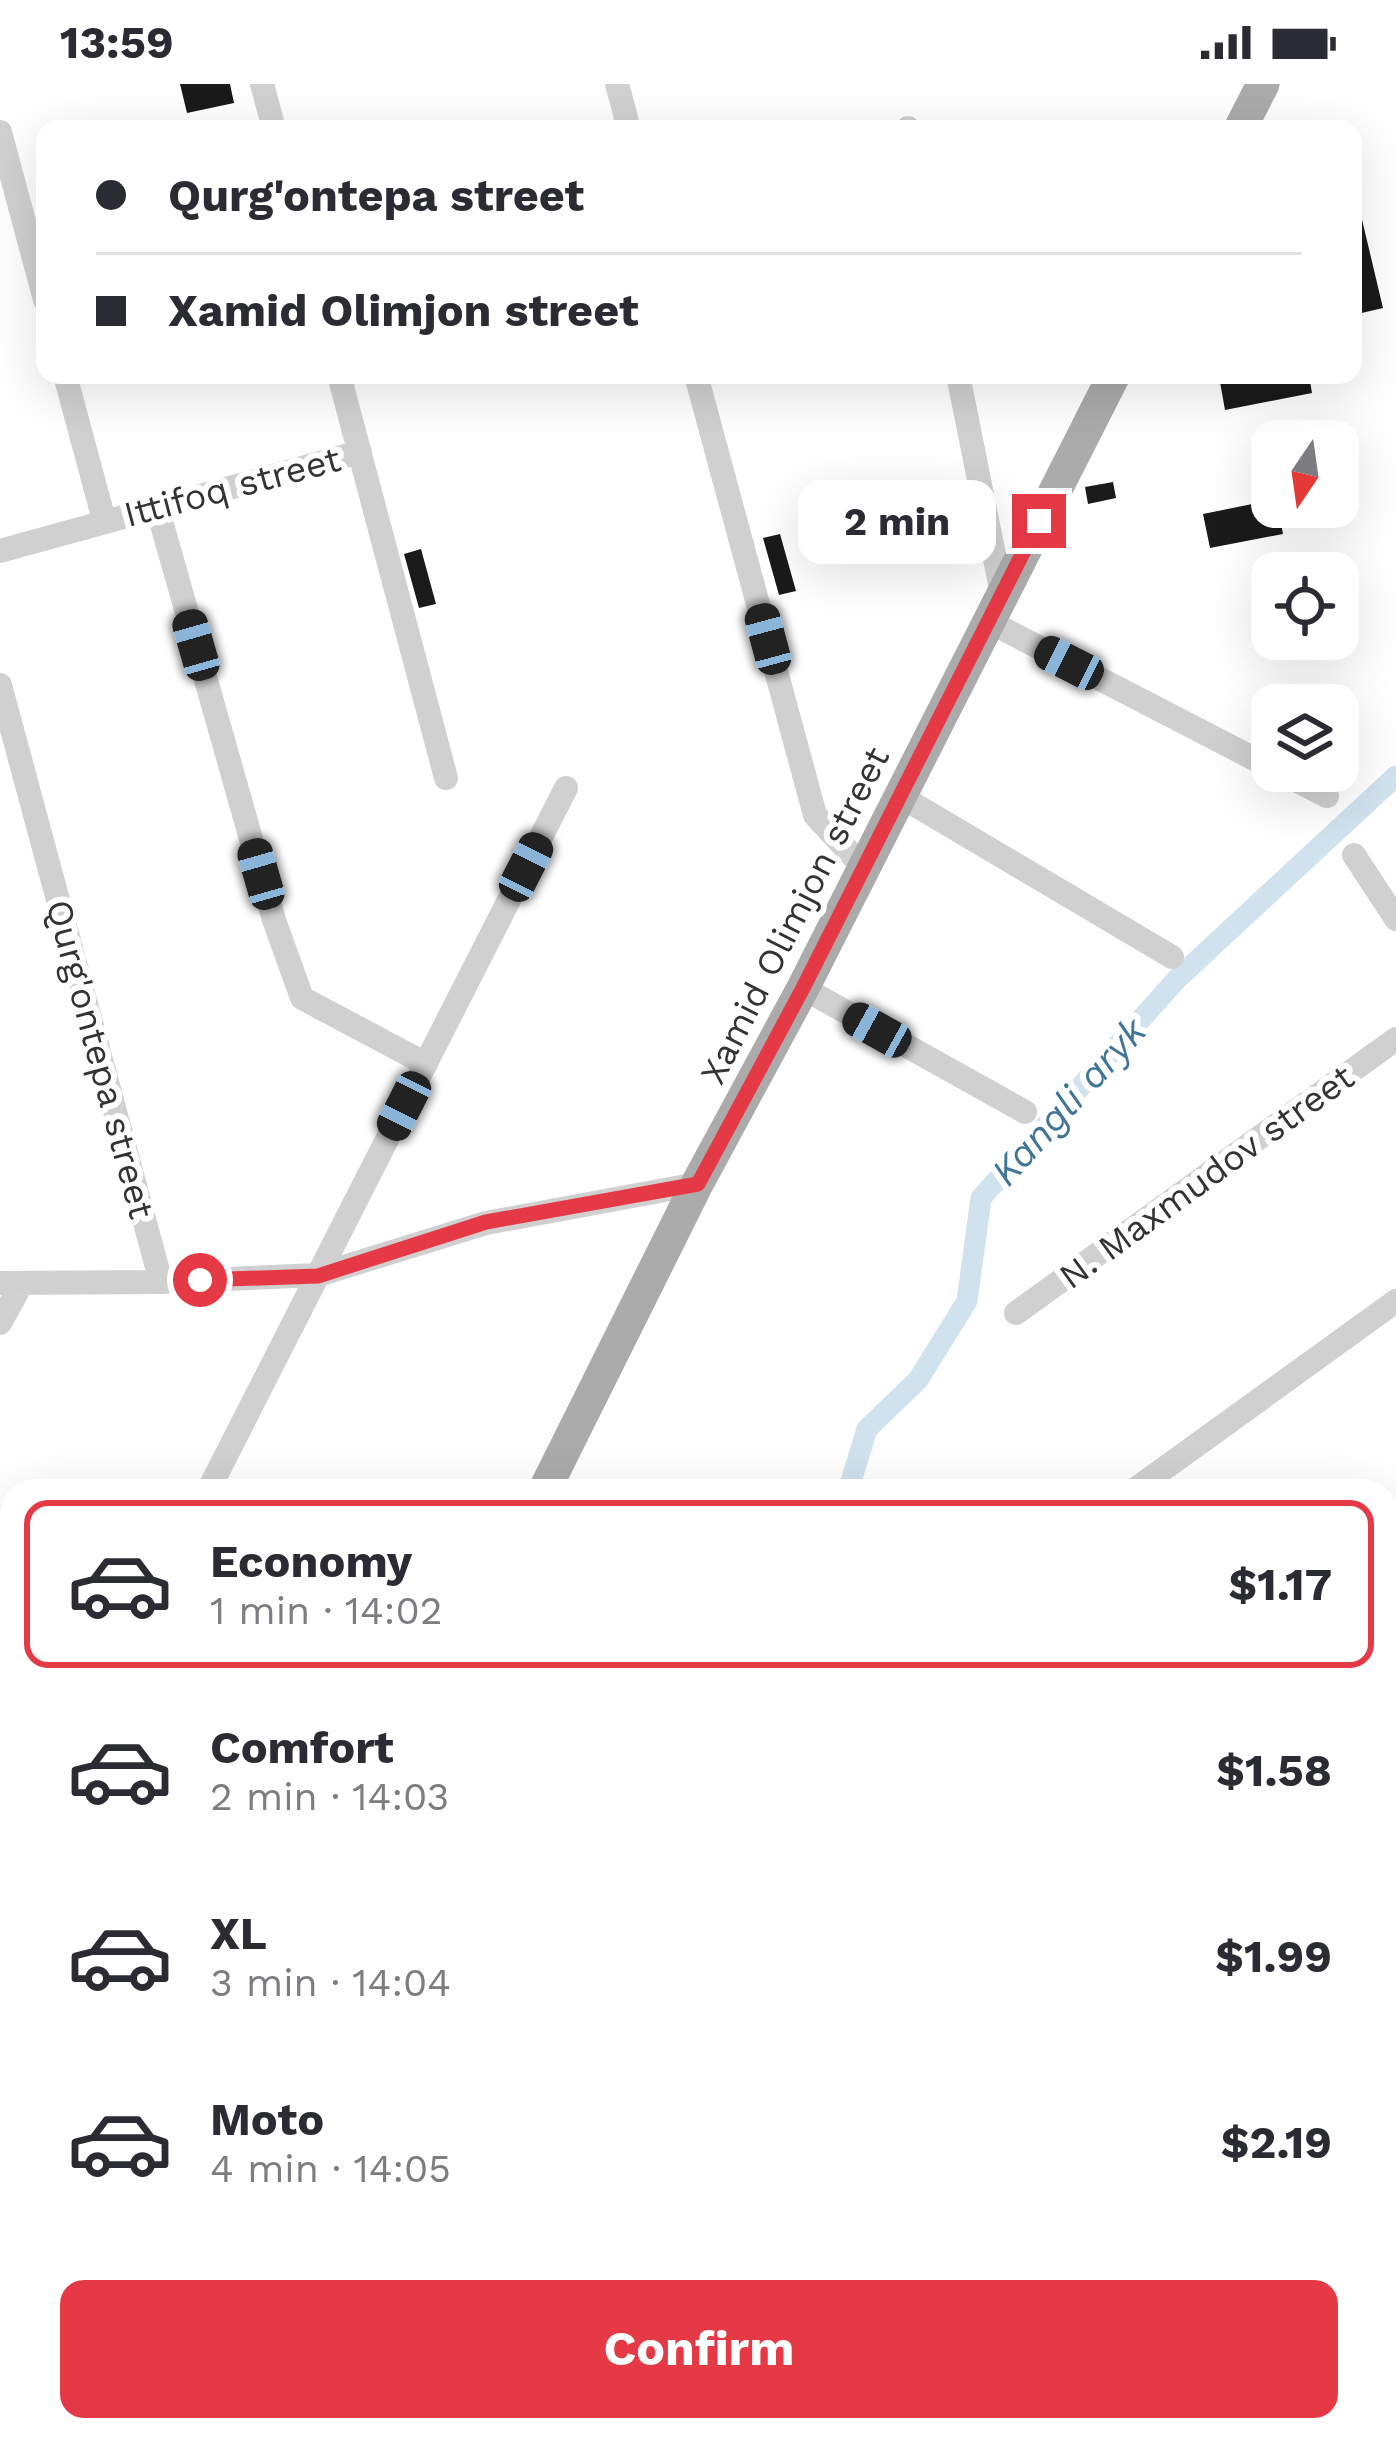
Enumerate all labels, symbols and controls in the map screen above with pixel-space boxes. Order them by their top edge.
text: 13:59 [60,16,174,69]
text: Qurg'ontepa street [168,169,584,222]
text: Xamid Olimjon street [168,284,639,337]
north arrow [1251,420,1359,528]
map controls [1251,420,1359,792]
street label: Ittifoq street [119,438,345,536]
callout: 2 min [799,479,997,563]
route end [1012,494,1066,548]
text: 2 min [844,499,950,544]
button: locate [1251,552,1359,660]
car [741,600,795,678]
car [169,605,223,685]
car [1029,631,1109,695]
button: layers [1251,684,1359,792]
street label: Xamid Olimjon street [692,740,898,1091]
car [494,827,558,907]
car [234,834,288,914]
street label: Qurg'ontepa street [37,895,163,1223]
car [837,997,917,1063]
water label: Kangli aryk [982,1007,1156,1194]
street label: N. Maxmudov street [1051,1056,1362,1298]
car [372,1066,436,1146]
route start [173,1253,227,1307]
icon: car [66,1530,174,1638]
text: Economy [210,1535,412,1588]
text: $1.17 [1229,1558,1332,1611]
text: 1 min · 14:02 [210,1588,442,1633]
icon: car [66,1716,174,1824]
text: Comfort [210,1721,394,1774]
text: $1.58 [1216,1744,1332,1797]
text: 2 min · 14:03 [210,1774,449,1819]
icon: car [66,1902,174,2010]
text: XL [210,1907,267,1960]
text: $1.99 [1215,1930,1332,1983]
text: 3 min · 14:04 [210,1960,451,2005]
icon: car [66,2088,174,2196]
text: Moto [210,2093,324,2146]
text: $2.19 [1221,2116,1332,2169]
text: 4 min · 14:05 [210,2146,451,2191]
button: Confirm [60,2280,1338,2418]

